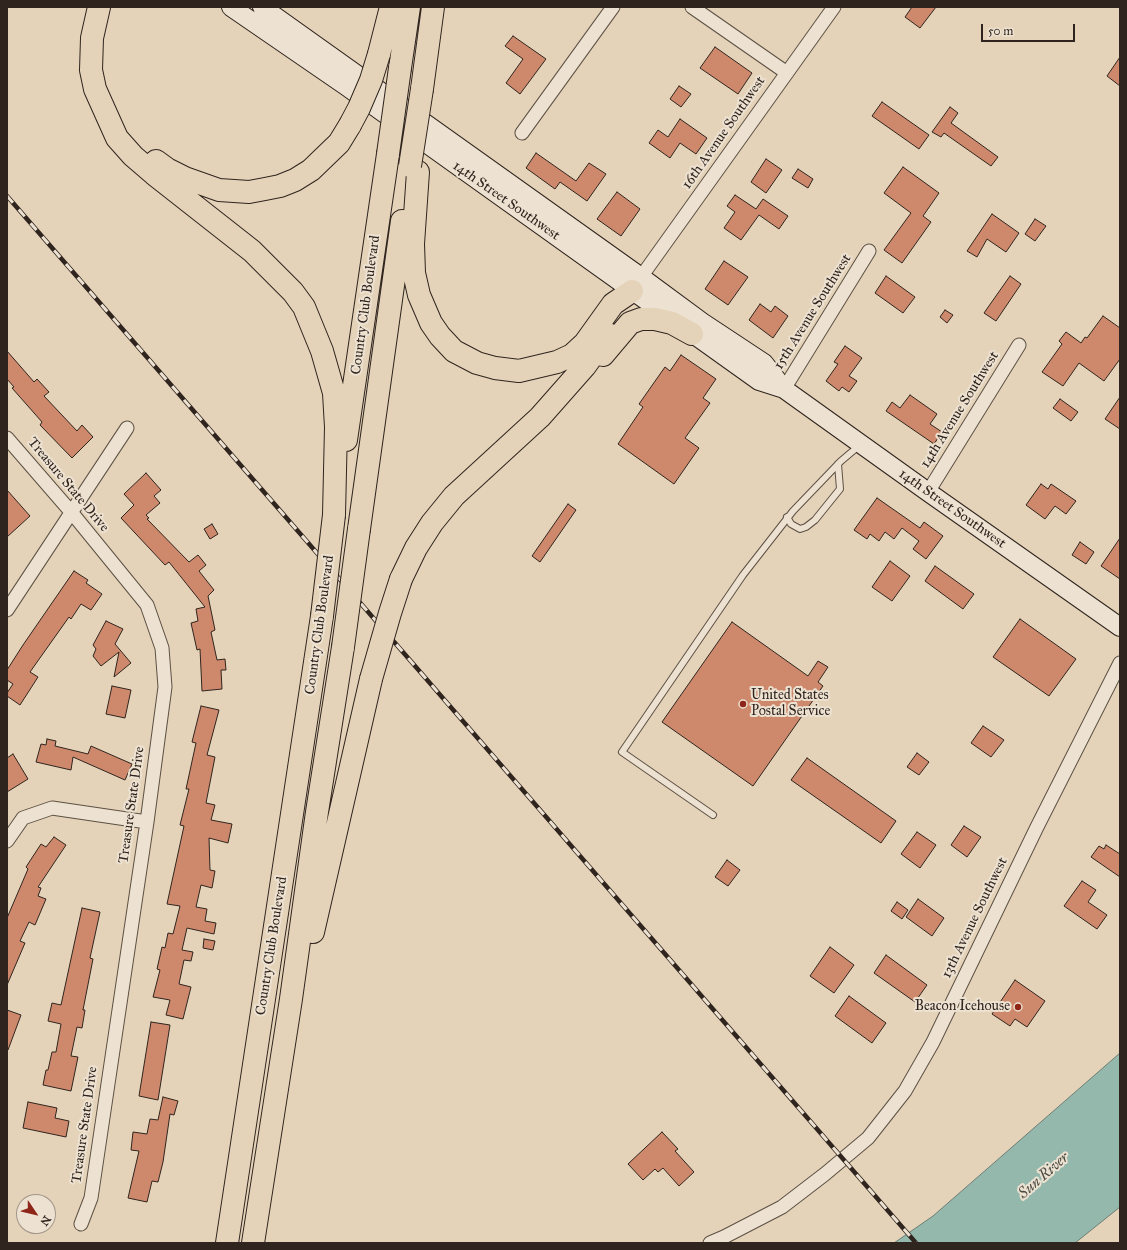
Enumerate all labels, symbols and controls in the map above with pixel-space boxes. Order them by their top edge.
scale bar [983,16,1077,42]
text: 50 m [988,24,1013,38]
street label: 16th Avenue Southwest [679,73,769,193]
street label: 14th Street Southwest [449,158,563,244]
street label: Country Club Boulevard [348,234,384,376]
street label: 15th Avenue Southwest [771,251,855,373]
street label: 14th Avenue Southwest [917,349,1003,471]
street label: Treasure State Drive [24,434,112,536]
street label: 14th Street Southwest [895,466,1009,552]
street label: Country Club Boulevard [302,554,338,696]
place label: United States Postal Service [751,688,830,720]
marker: United States Postal Service [738,699,748,709]
street label: Treasure State Drive [115,745,149,865]
street label: 13th Avenue Southwest [938,855,1012,981]
street label: Country Club Boulevard [253,875,291,1017]
place label: Beacon Icehouse [915,999,1010,1015]
marker: Beacon Icehouse [1013,1002,1023,1012]
street label: Treasure State Drive [68,1065,102,1185]
water label: Sun River [1015,1149,1073,1203]
north arrow [16,1194,56,1234]
text: N [37,1213,53,1228]

